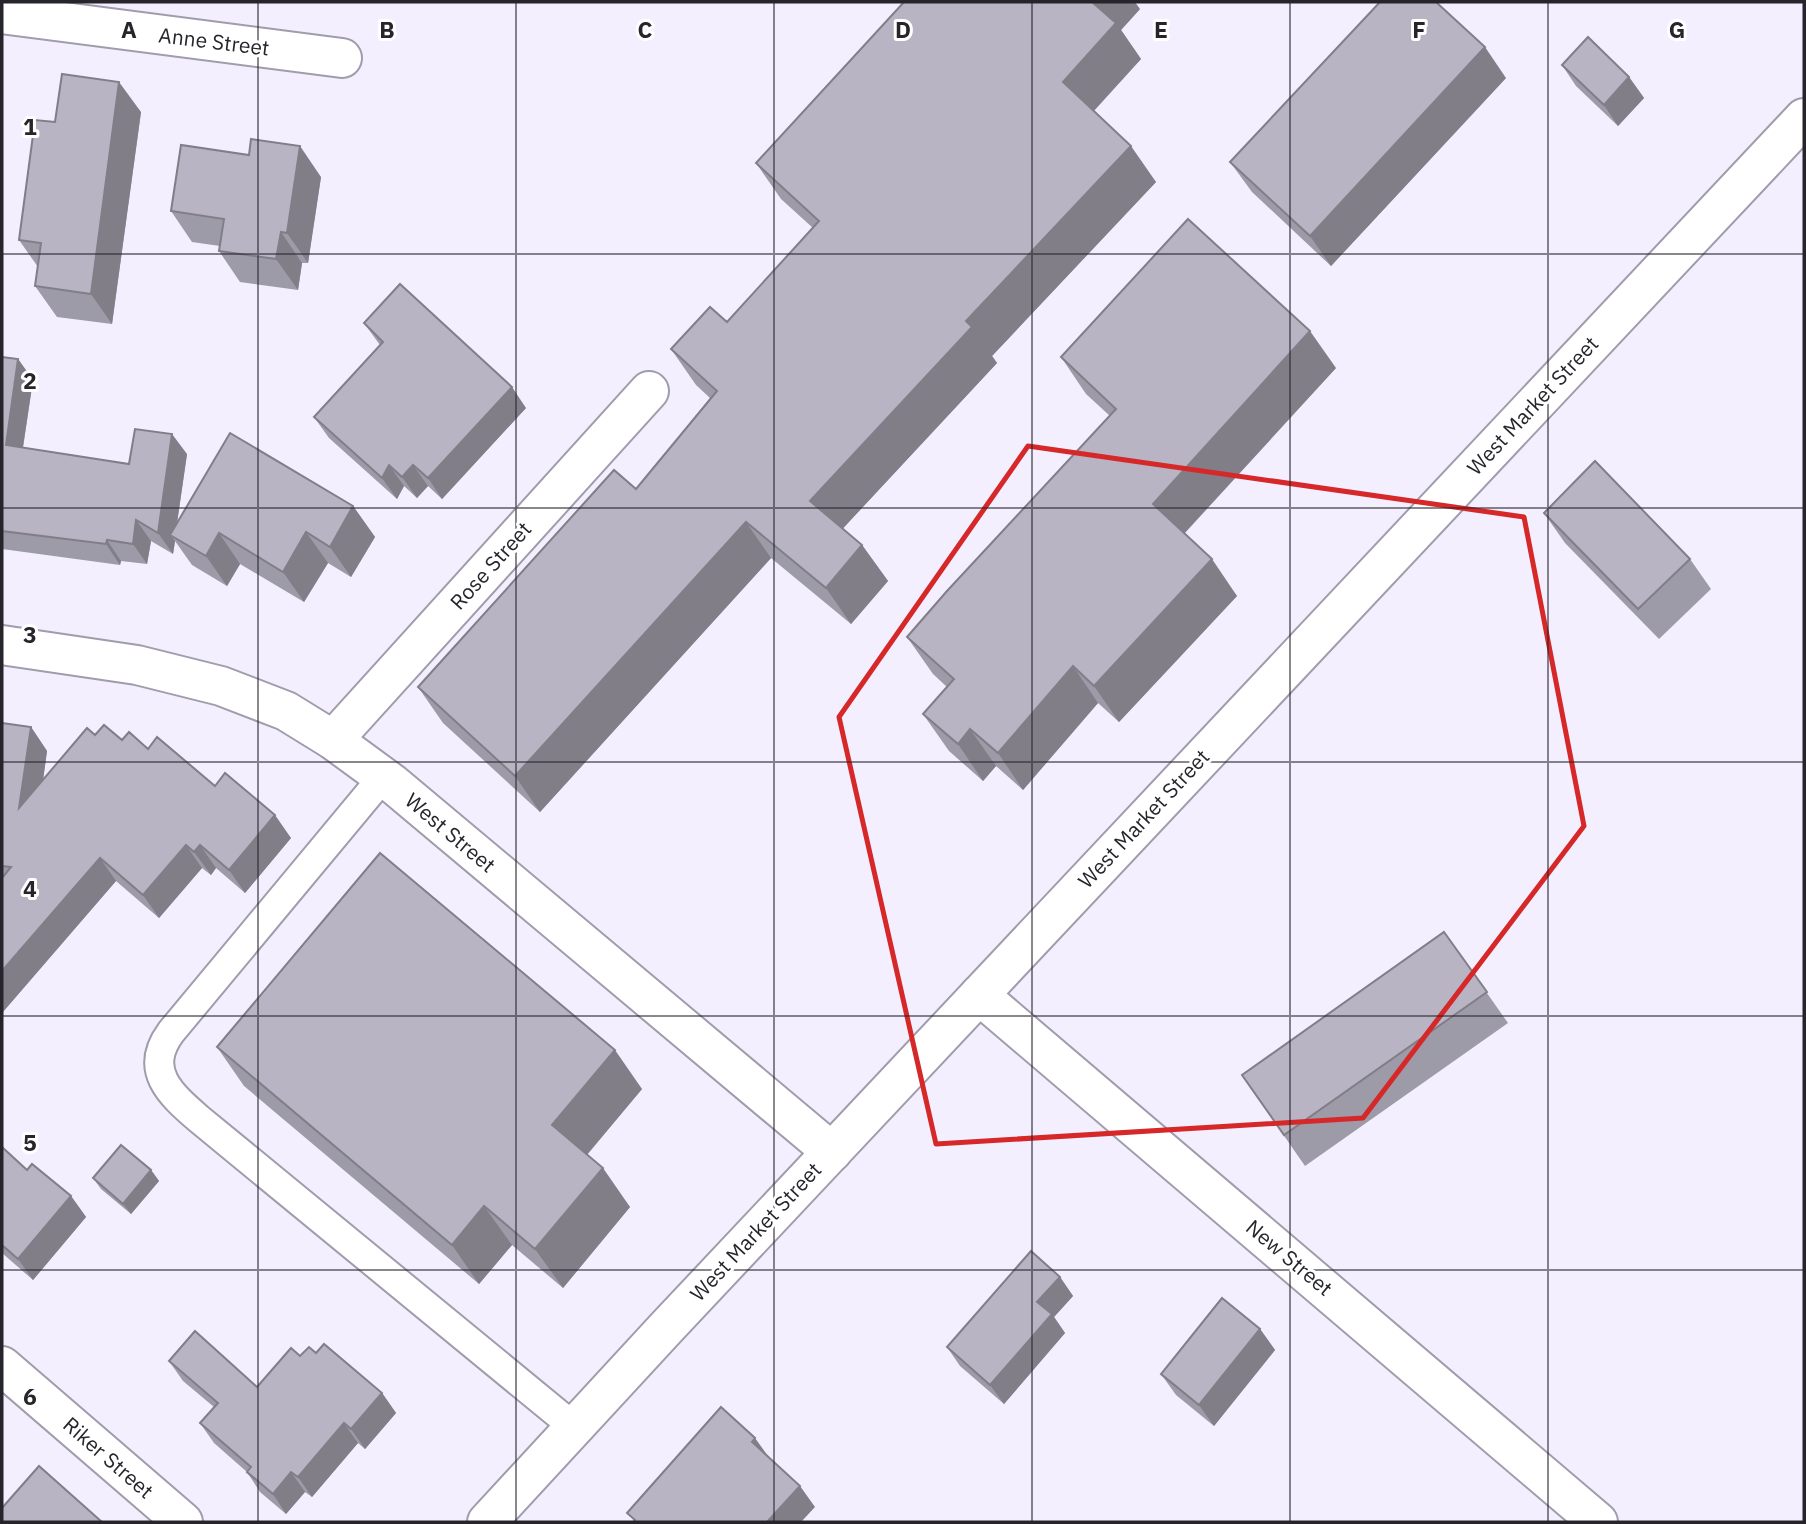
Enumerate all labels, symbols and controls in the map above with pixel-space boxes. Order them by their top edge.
text: A [121,14,137,44]
text: B [379,14,395,44]
text: C [638,14,653,44]
text: D [895,14,911,44]
text: E [1154,14,1168,44]
text: F [1412,14,1426,44]
text: G [1669,14,1685,44]
street label: Anne Street [157,20,271,62]
text: 1 [23,111,37,141]
street label: West Market Street [1460,330,1604,481]
text: 2 [23,365,37,395]
street label: Rose Street [443,515,537,615]
text: 3 [23,619,37,649]
street label: West Market Street [1071,743,1215,894]
street label: West Street [400,786,502,878]
text: 4 [23,873,37,903]
text: 5 [23,1127,37,1157]
street label: West Market Street [683,1156,827,1307]
street label: New Street [1240,1213,1339,1302]
text: 6 [23,1381,37,1411]
street label: Riker Street [58,1410,160,1504]

